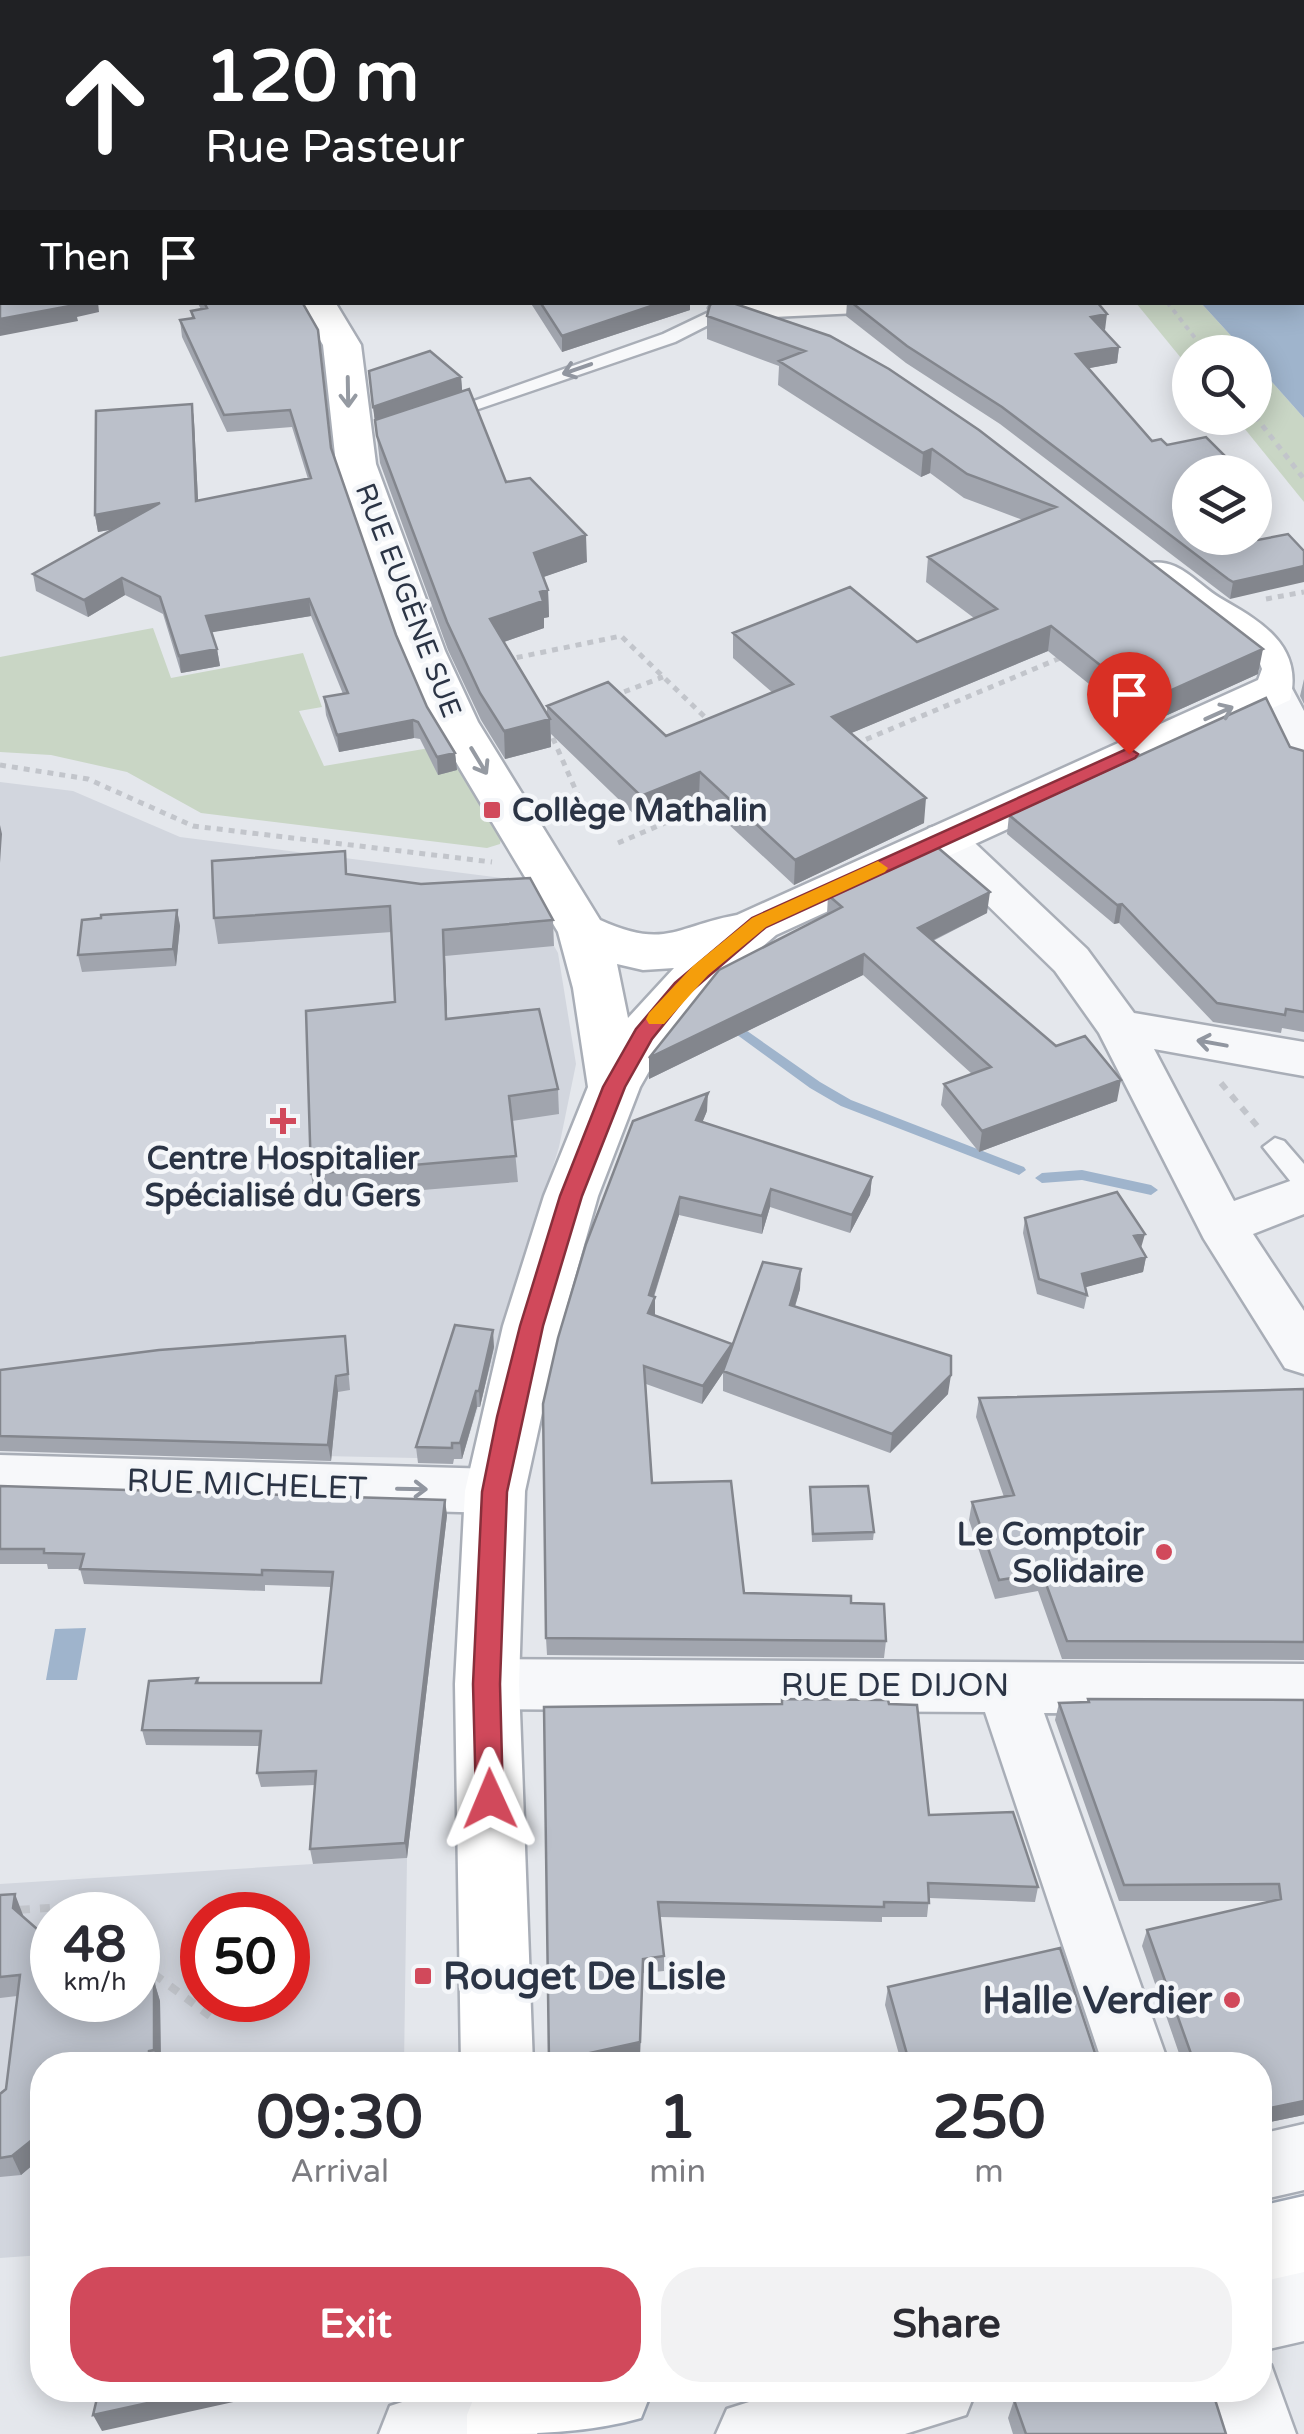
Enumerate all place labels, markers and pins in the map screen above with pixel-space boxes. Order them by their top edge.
pin [1087,652,1172,755]
place label: Collège Mathalin [512,792,768,830]
marker: Collège Mathalin [481,799,503,821]
marker: Centre Hospitalier Spécialisé du Gers [270,1108,296,1134]
place label: Centre Hospitalier Spécialisé du Gers [145,1140,421,1215]
place label: Le Comptoir Solidaire [957,1516,1145,1591]
marker: Le Comptoir Solidaire [1153,1541,1175,1563]
place label: Rouget De Lisle [443,1954,726,2000]
marker: Rouget De Lisle [412,1965,434,1987]
place label: Halle Verdier [982,1978,1212,2024]
marker: Halle Verdier [1221,1989,1243,2011]

